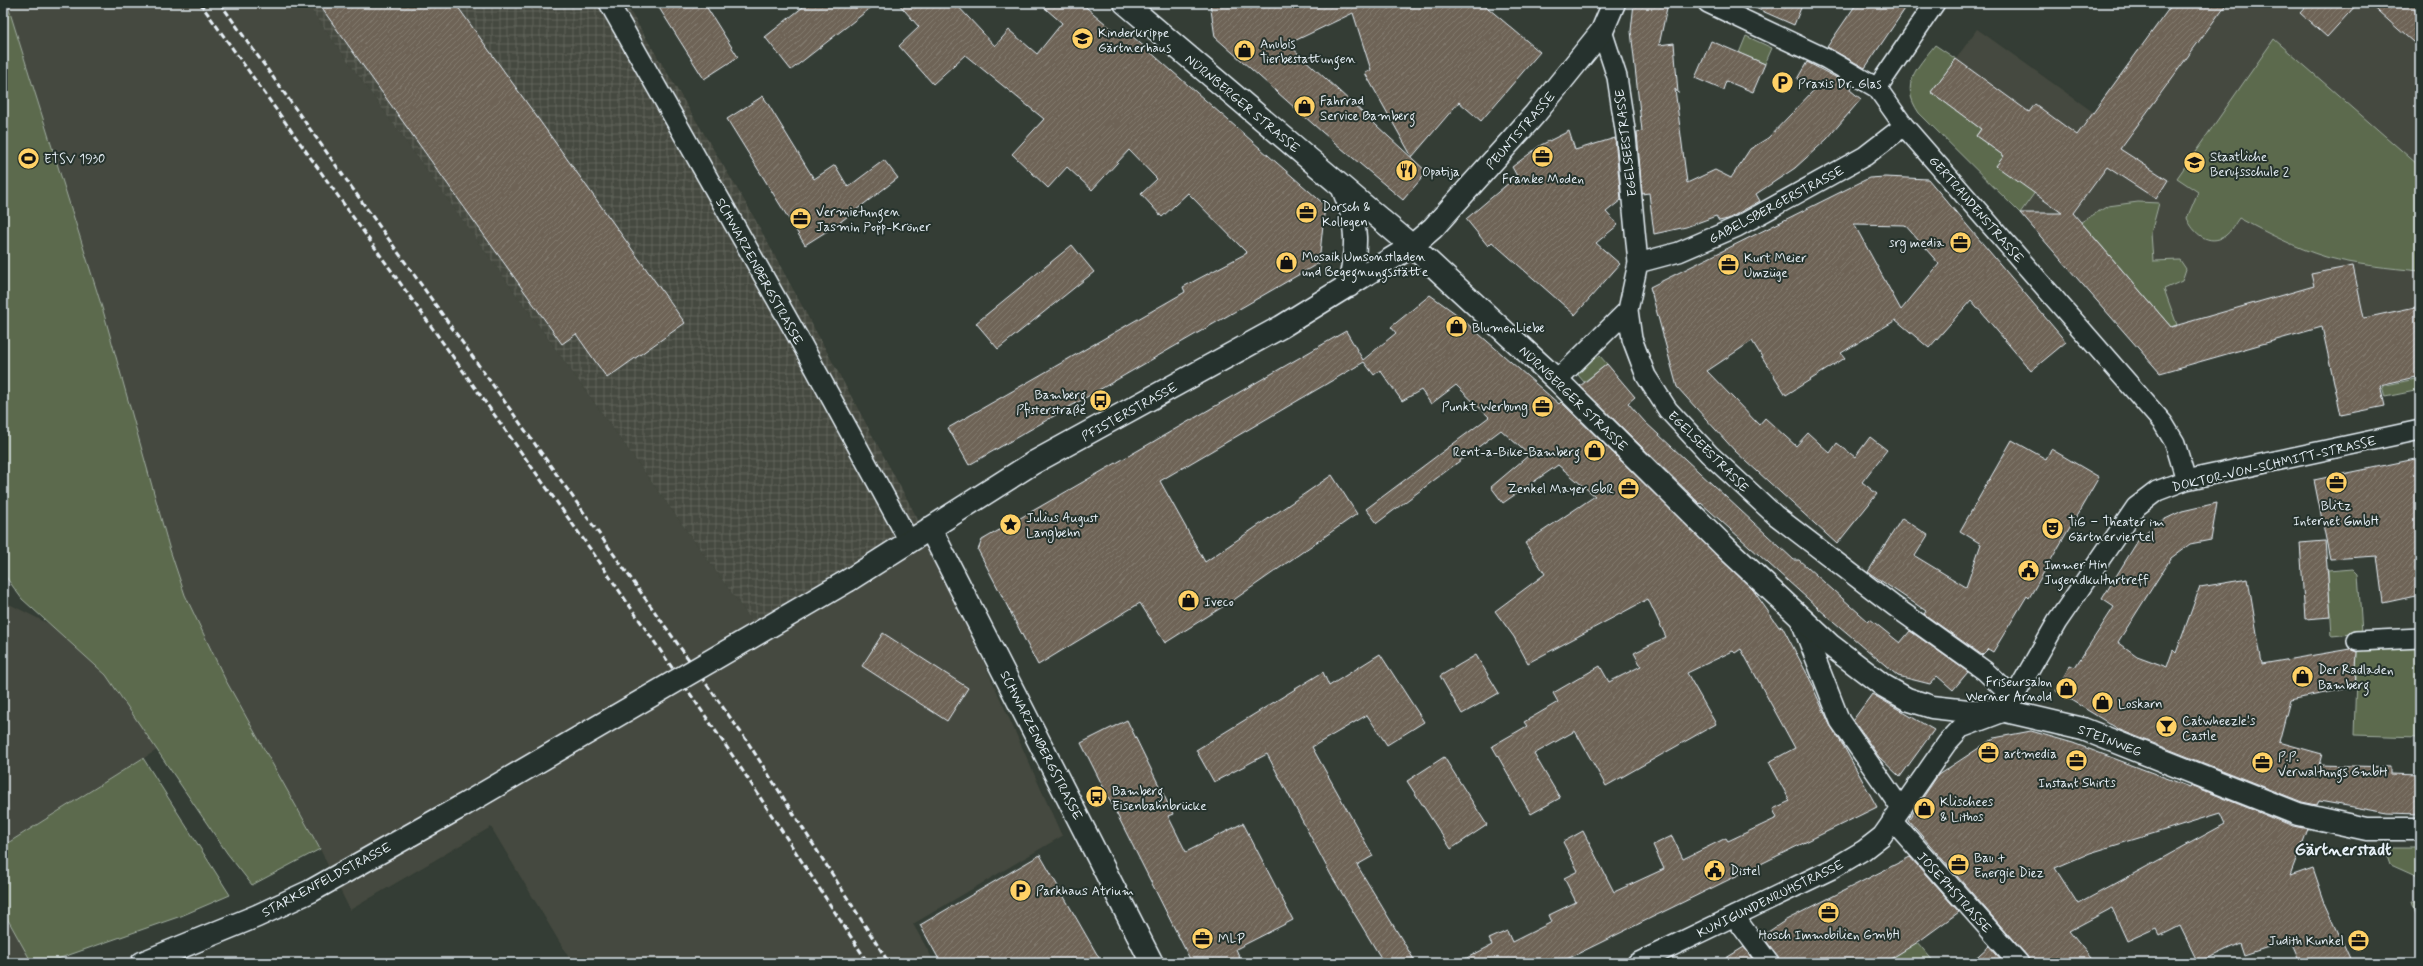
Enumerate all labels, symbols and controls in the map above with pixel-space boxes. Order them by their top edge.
place label: Kinderkrippe Gärtnerhaus [1098,25,1171,57]
school or university icon: Kinderkrippe Gärtnerhaus [1069,26,1095,52]
place label: Anubis Tierbestattungen [1260,36,1356,70]
shop icon: Anubis Tierbestattungen [1231,37,1257,63]
street label: NÜRNBERGER STRASSE [1181,51,1303,157]
parking icon: Praxis Dr. Glas [1769,70,1795,96]
place label: Praxis Dr. Glas [1798,76,1882,93]
street label: EGELSEESTRASSE [1611,88,1642,197]
street label: PEUNTSTRASSE [1483,89,1559,173]
place label: Fahrrad Service Bamberg [1320,93,1415,127]
shop icon: Fahrrad Service Bamberg [1292,94,1318,120]
office icon: Franke Moden [1530,143,1556,169]
sports icon: ETSV 1930 [16,145,42,171]
place label: Staatliche Berufsschule 2 [2210,149,2290,181]
school or university icon: Staatliche Berufsschule 2 [2182,150,2208,176]
place label: ETSV 1930 [44,151,105,168]
street label: GERTRAUDENSTRASSE [1925,153,2027,267]
restaurant icon: Opatija [1394,158,1420,184]
street label: GABELSBERGERSTRASSE [1706,162,1847,248]
place label: Opatija [1422,164,1460,181]
place label: Franke Moden [1502,171,1584,188]
street label: SCHWARZENBERGSTRASSE [711,195,806,348]
place label: Dorsch & Kollegen [1322,199,1371,231]
office icon: Dorsch & Kollegen [1294,200,1320,226]
place label: Vermietungen Jasmin Popp-Kröner [816,204,931,236]
office icon: Vermietungen Jasmin Popp-Kröner [787,205,813,231]
office icon: srg media [1947,229,1973,255]
place label: srg media [1889,235,1944,253]
place label: Mosaik Umsonstladen und Begegnungsstätte [1302,249,1428,283]
shop icon: Mosaik Umsonstladen und Begegnungsstätte [1273,250,1299,276]
place label: Kurt Meier Umzüge [1744,250,1807,282]
office icon: Kurt Meier Umzüge [1715,251,1741,277]
shop icon: BlumenLiebe [1444,314,1470,340]
place label: BlumenLiebe [1472,320,1545,337]
street label: NÜRNBERGER STRASSE [1515,343,1631,456]
street label: PFISTERSTRASSE [1079,379,1181,446]
place label: Bamberg Pfisterstraße [1016,387,1086,419]
bus stop icon: Bamberg Pfisterstraße [1088,388,1114,414]
office icon: Punkt Werbung [1530,393,1556,419]
place label: Punkt Werbung [1442,399,1528,417]
street label: EGELSEESTRASSE [1664,408,1753,497]
street label: DOKTOR-VON-SCHMITT-STRASSE [2171,433,2378,496]
shop icon: Rent-a-Bike-Bamberg [1582,438,1608,464]
place label: Rent-a-Bike-Bamberg [1453,444,1580,463]
office icon: Blitz Internet GmbH [2323,470,2349,496]
office icon: Zenkel Mayer GbR [1616,475,1642,501]
place label: Zenkel Mayer GbR [1507,481,1614,498]
place label: Blitz Internet GmbH [2293,498,2380,530]
place label: Julius August Langbehn [1026,510,1098,543]
place icon: Julius August Langbehn [998,511,1024,537]
place label: TiG – Theater im Gärtnerviertel [2068,514,2165,546]
theatre icon: TiG – Theater im Gärtnerviertel [2040,515,2066,541]
place label: Immer Hin Jugendkulturtreff [2044,557,2149,591]
public building icon: Immer Hin Jugendkulturtreff [2015,558,2041,584]
shop icon: Iveco [1175,588,1201,614]
place label: Iveco [1204,594,1234,611]
place label: Der Radladen Bamberg [2318,662,2394,696]
shop icon: Der Radladen Bamberg [2290,663,2316,689]
street label: SCHWARZENBERGSTRASSE [996,668,1086,823]
place label: Friseursalon Werner Arnold [1966,674,2052,706]
shop icon: Friseursalon Werner Arnold [2054,675,2080,701]
shop icon: Loskarn [2090,690,2116,716]
place label: Loskarn [2118,696,2163,713]
place label: Catwheezle's Castle [2182,713,2256,745]
bar icon: Catwheezle's Castle [2154,714,2180,740]
street label: STEINWEG [2075,721,2144,762]
office icon: artmedia [1976,740,2002,766]
place label: artmedia [2004,746,2057,763]
office icon: Instant Shirts [2064,747,2090,773]
place label: P.P. Verwaltungs GmbH [2278,749,2388,783]
office icon: P.P. Verwaltungs GmbH [2250,750,2276,776]
place label: Instant Shirts [2038,775,2116,792]
place label: Bamberg Eisenbahnbrücke [1112,783,1207,815]
bus stop icon: Bamberg Eisenbahnbrücke [1083,784,1109,810]
place label: Klischees & Lithos [1940,794,1993,826]
shop icon: Klischees & Lithos [1912,795,1938,821]
street label: STARKENFELDSTRASSE [259,839,394,922]
district label: Gärtnerstadt [2295,839,2392,861]
street label: JOSEPHSTRASSE [1913,849,1995,937]
place label: Bau + Energie Diez [1974,850,2044,883]
office icon: Bau + Energie Diez [1946,851,1972,877]
street label: KUNIGUNDENRUHSTRASSE [1694,856,1847,942]
public building icon: Distel [1702,857,1728,883]
place label: Distel [1730,863,1761,880]
parking icon: Parkhaus Atrium [1007,877,1033,903]
place label: Parkhaus Atrium [1036,883,1134,900]
office icon: Hosch Immobilien GmbH [1816,899,1842,925]
office icon: MLP [1189,925,1215,951]
place label: Hosch Immobilien GmbH [1758,927,1900,944]
office icon: Judith Kunkel [2346,927,2372,953]
place label: MLP [1218,931,1245,948]
place label: Judith Kunkel [2268,933,2344,950]

